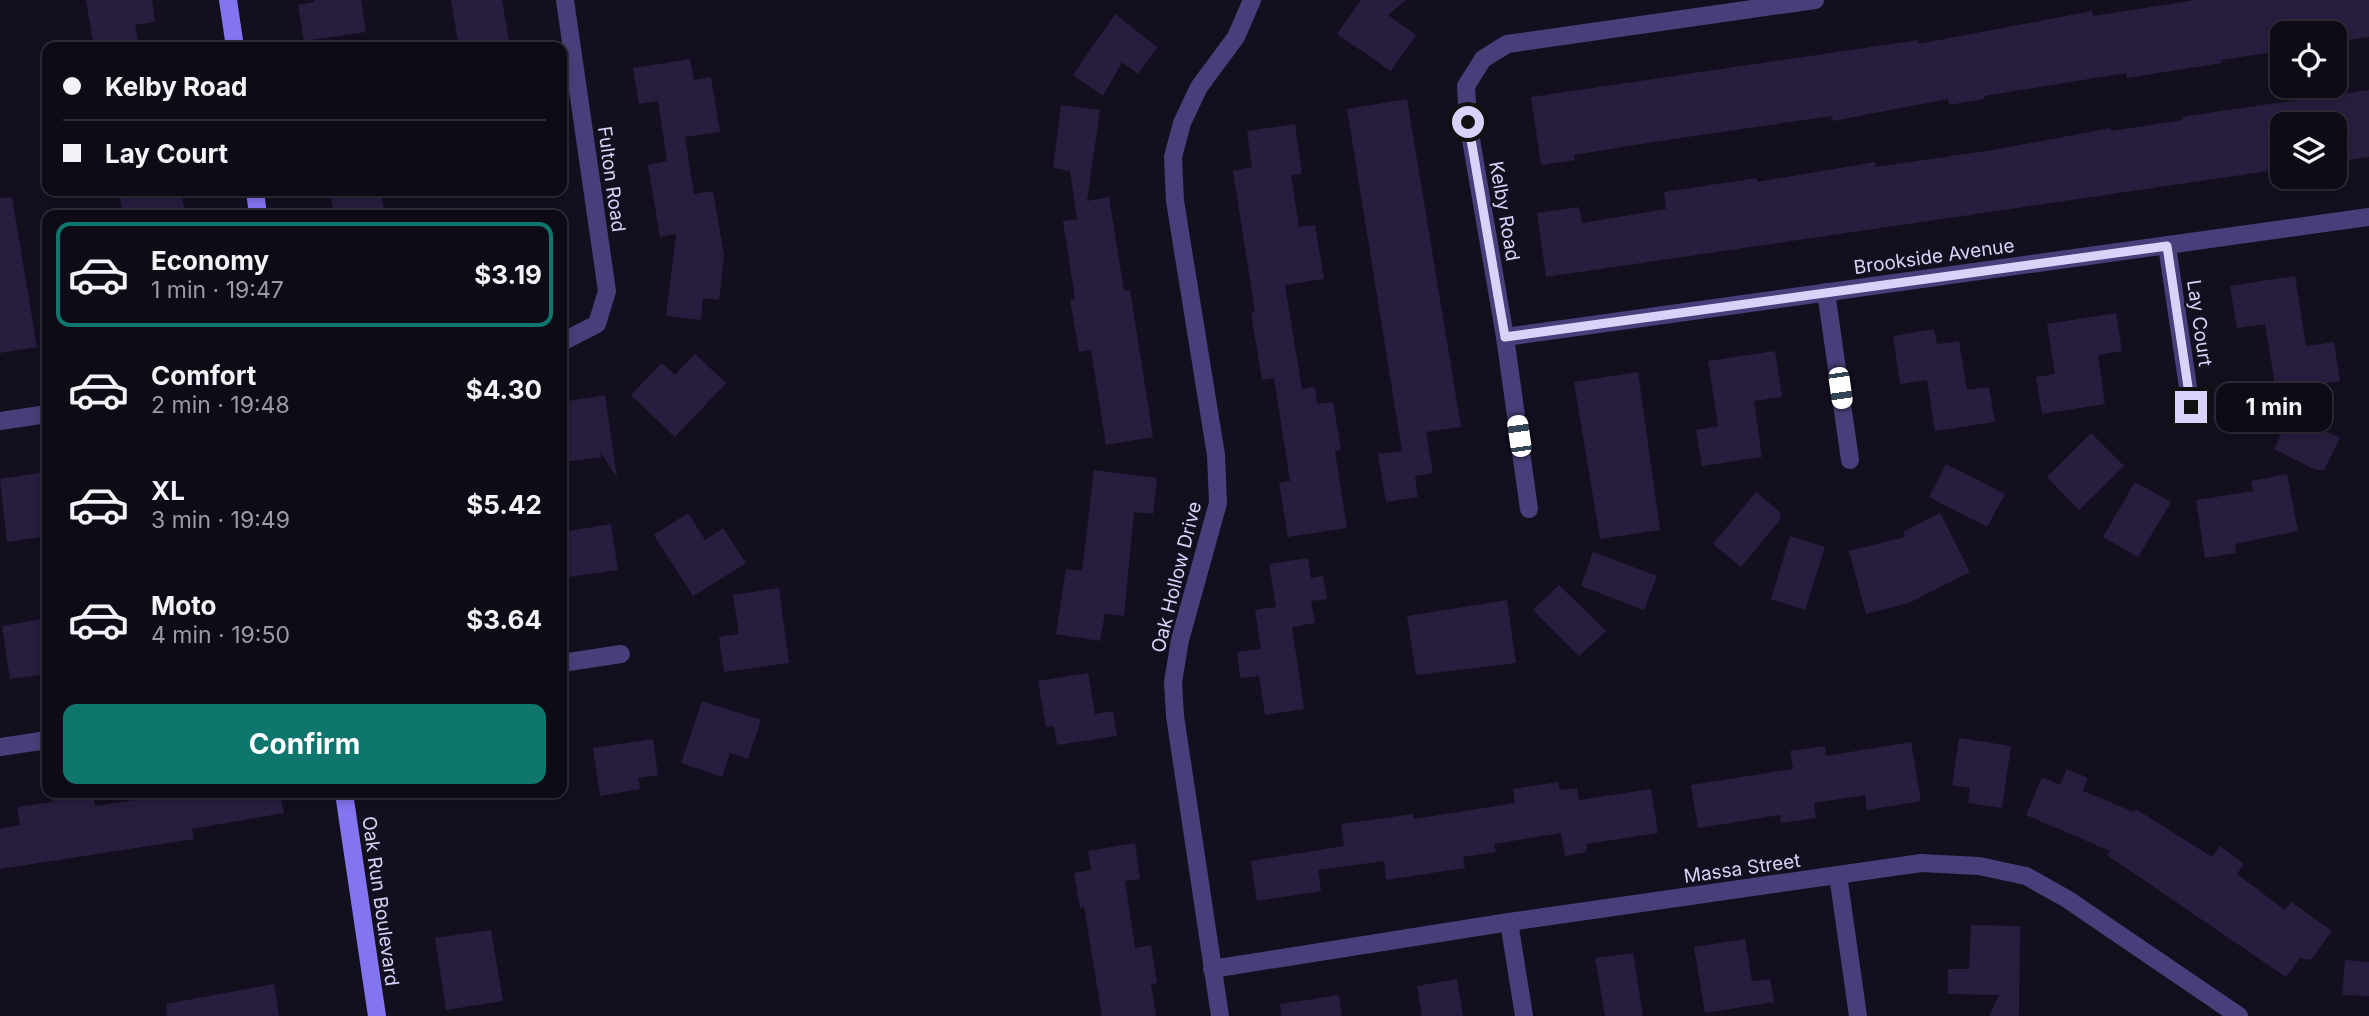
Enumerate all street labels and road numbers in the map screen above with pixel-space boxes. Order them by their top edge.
street label: Fulton Road [593,125,630,233]
street label: Kelby Road [1484,159,1525,263]
street label: Brookside Avenue [1852,234,2016,279]
street label: Lay Court [2182,278,2217,368]
street label: Oak Hollow Drive [1147,499,1206,655]
street label: Oak Run Boulevard [357,815,404,987]
street label: Massa Street [1682,849,1802,888]

